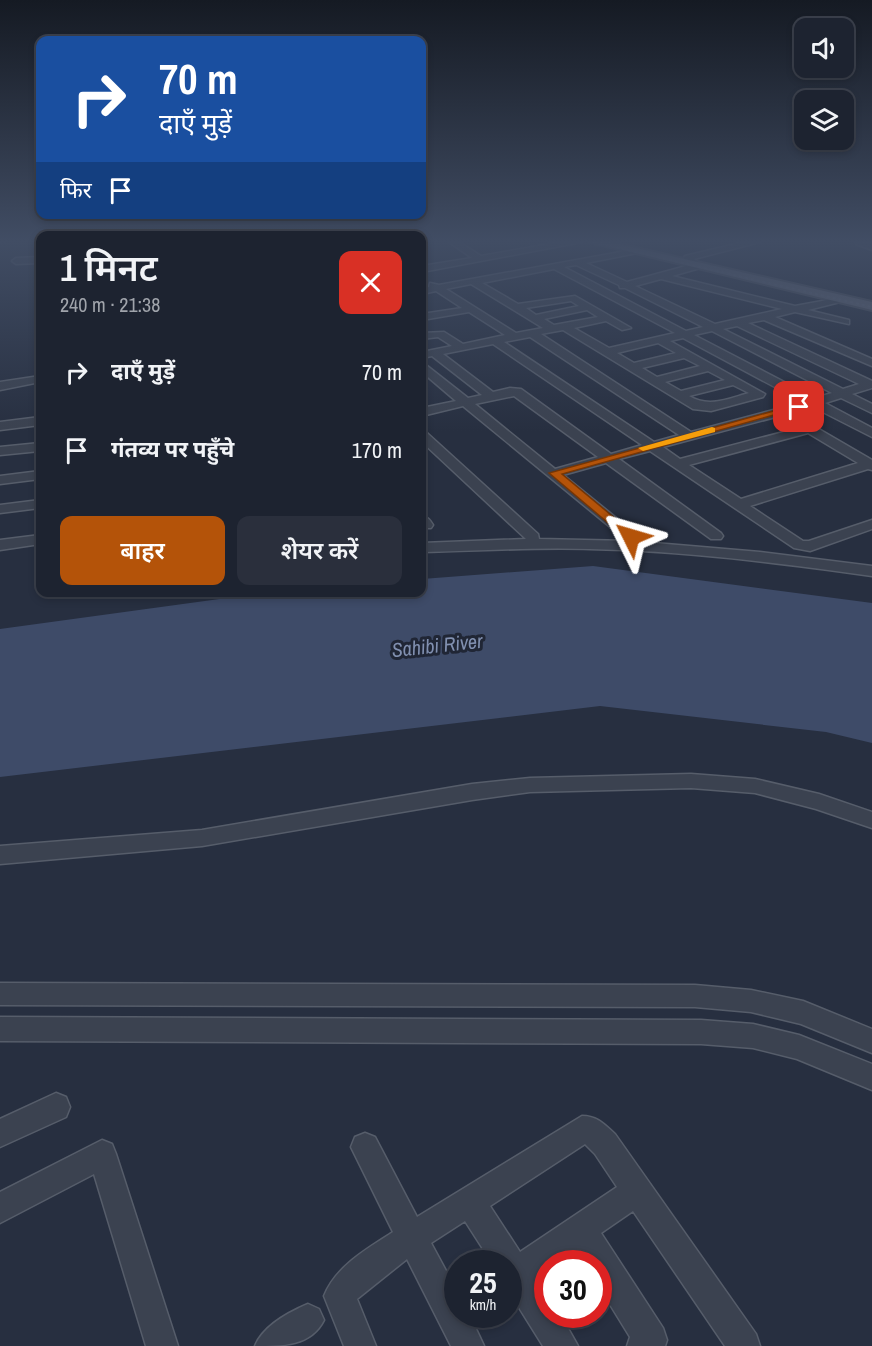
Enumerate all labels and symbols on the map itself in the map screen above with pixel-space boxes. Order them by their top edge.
pin [773,381,824,432]
position arrow [599,505,663,569]
water label: Sahibi River [390,627,484,663]
speed limit sign: 30 [534,1250,612,1328]

